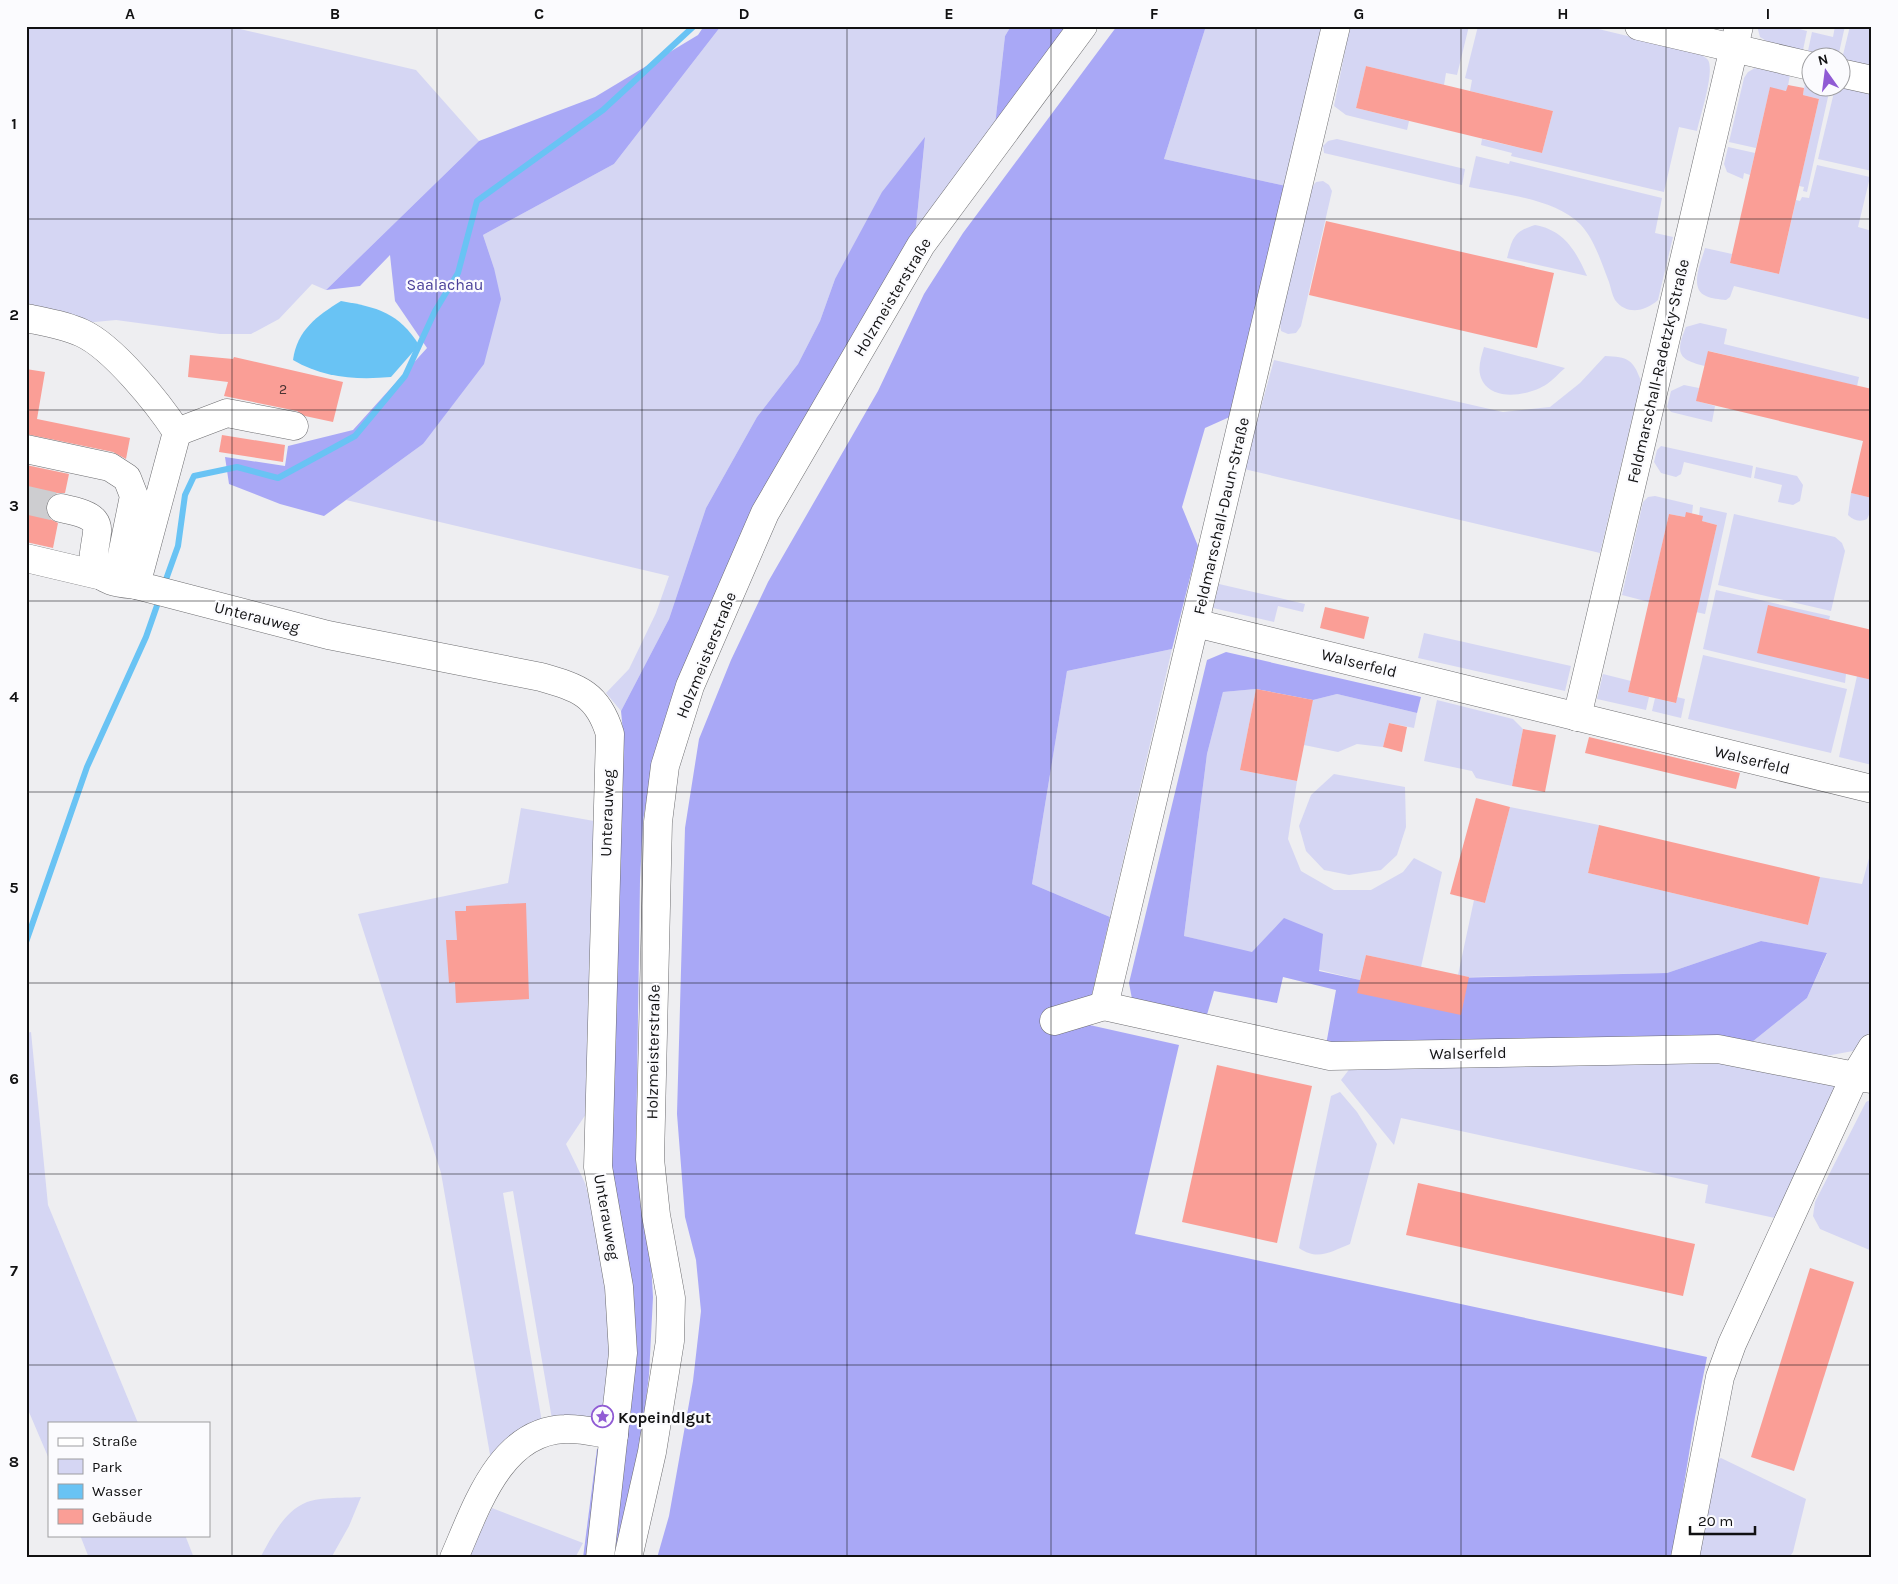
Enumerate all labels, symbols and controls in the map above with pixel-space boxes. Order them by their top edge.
text: A [125,4,135,23]
text: B [330,4,340,23]
text: C [534,4,544,23]
text: D [739,4,750,23]
text: E [944,4,954,23]
text: F [1150,4,1159,23]
text: G [1354,4,1364,23]
text: H [1557,4,1569,23]
text: I [1766,4,1770,23]
north arrow [1800,48,1850,98]
text: N [1816,50,1830,69]
text: 1 [11,114,17,133]
street label: Holzmeisterstraße [849,234,935,360]
street label: Feldmarschall-Radetzky-Straße [1623,257,1693,485]
park label: Saalachau [407,275,483,294]
text: 2 [9,305,19,324]
house number: 2 [279,381,287,398]
street label: Feldmarschall-Daun-Straße [1189,415,1253,617]
text: 3 [9,496,19,515]
street label: Holzmeisterstraße [672,589,740,721]
street label: Unterauweg [212,597,302,637]
street label: Walserfeld [1319,644,1399,682]
text: 4 [9,687,19,706]
street label: Walserfeld [1712,741,1792,779]
street label: Unterauweg [596,769,618,857]
text: 5 [9,878,19,897]
street label: Holzmeisterstraße [642,984,664,1120]
street label: Walserfeld [1429,1043,1507,1063]
text: 6 [9,1069,19,1088]
street label: Unterauweg [590,1172,624,1262]
text: 7 [10,1261,18,1280]
place icon: Kopeindlgut [590,1405,614,1429]
place label: Kopeindlgut [618,1408,711,1427]
legend [48,1422,210,1536]
text: Straße [92,1432,137,1450]
text: 8 [9,1452,19,1471]
text: Park [92,1458,122,1476]
text: Wasser [92,1482,143,1500]
scale bar [1690,1504,1756,1536]
text: Gebäude [92,1508,152,1526]
text: 20 m [1698,1512,1733,1530]

